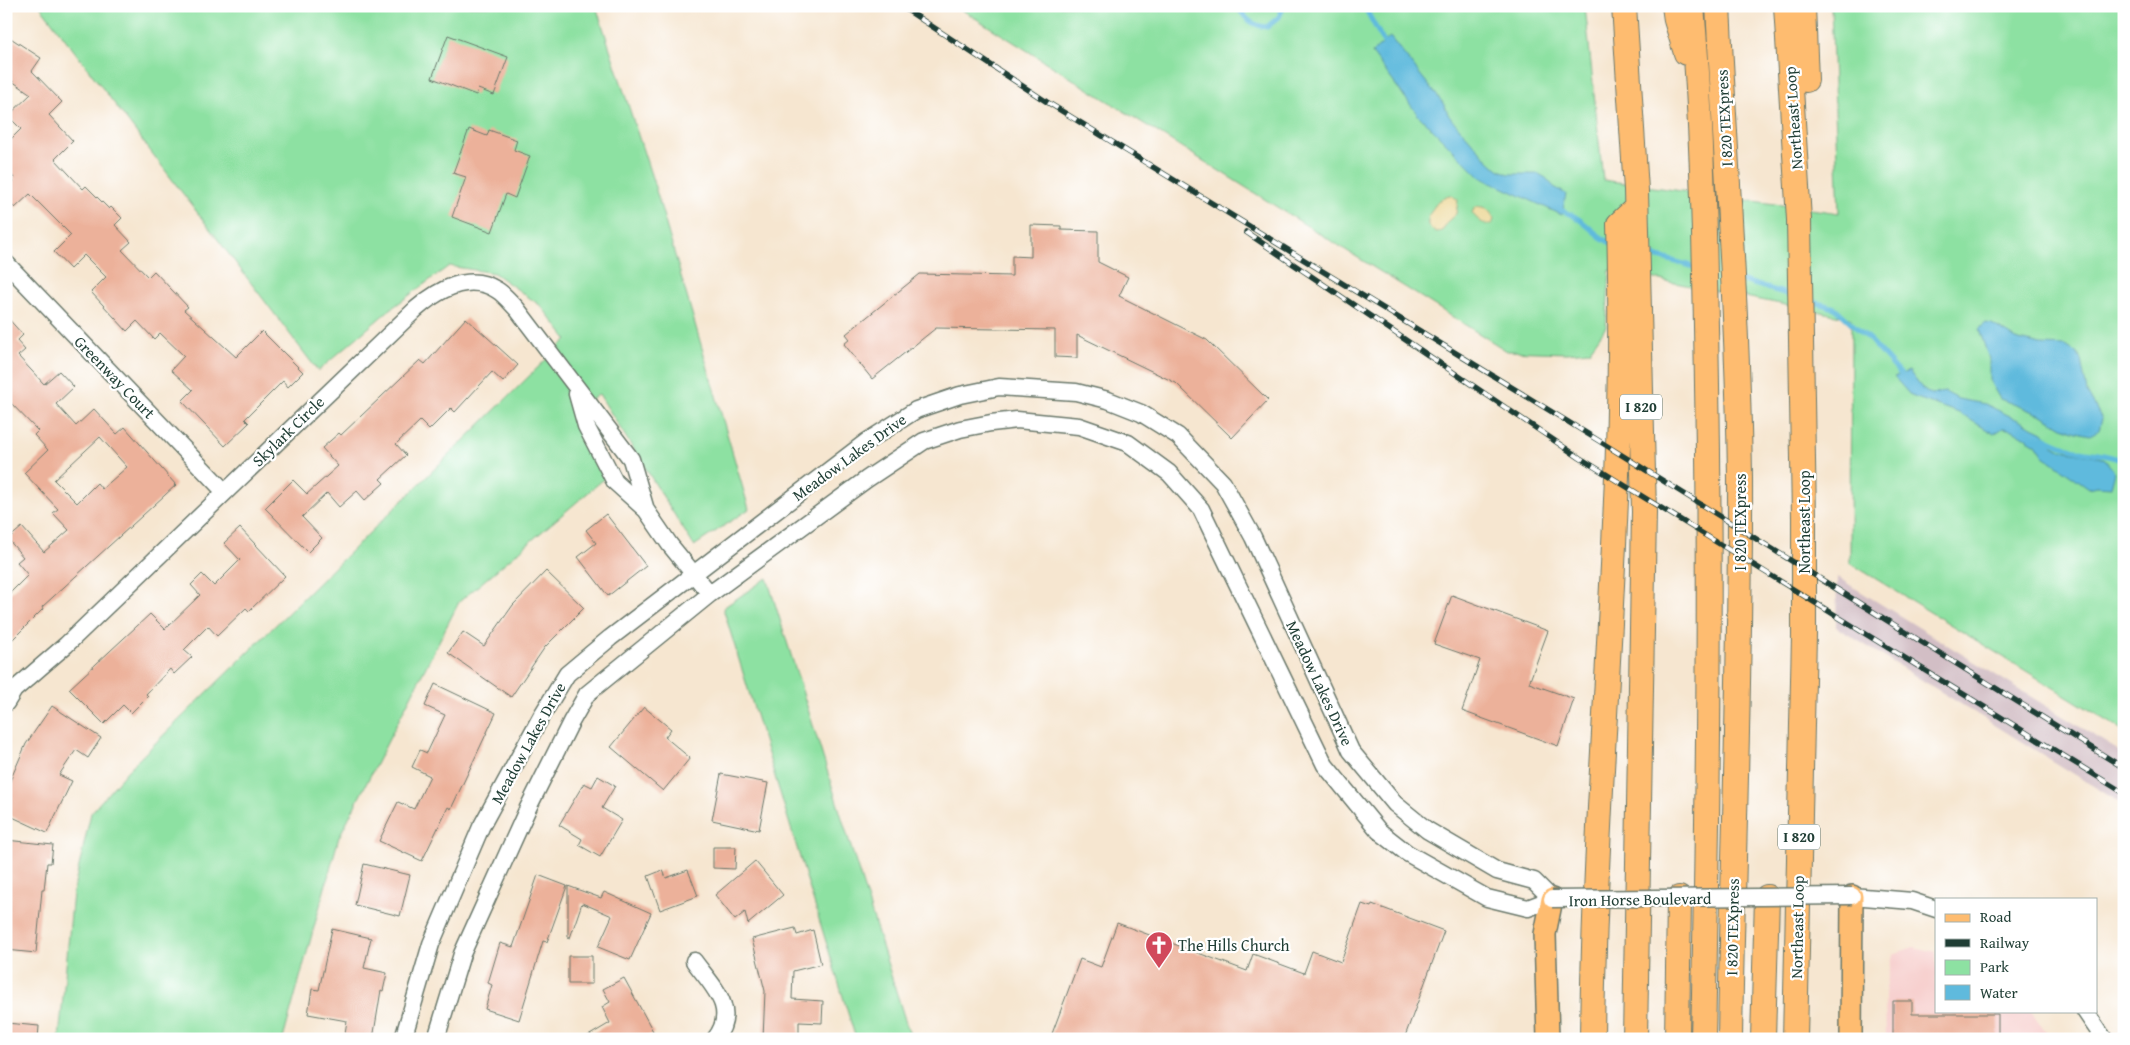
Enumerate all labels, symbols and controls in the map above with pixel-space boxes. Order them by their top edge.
street label: Northeast Loop [1777,65,1809,170]
street label: I 820 TEXpress [1709,69,1739,167]
street label: Greenway Court [69,330,161,424]
street label: Skylark Circle [246,390,330,472]
road number: I 820 [1620,394,1662,420]
street label: Meadow Lakes Drive [787,407,911,507]
street label: Northeast Loop [1792,470,1816,574]
street label: I 820 TEXpress [1728,473,1752,571]
street label: Meadow Lakes Drive [1280,616,1360,750]
street label: Meadow Lakes Drive [485,678,571,808]
road number: I 820 [1778,824,1820,850]
street label: Northeast Loop [1784,875,1810,979]
street label: I 820 TEXpress [1719,878,1745,976]
street label: Iron Horse Boulevard [1568,886,1712,912]
legend [1935,898,2098,1012]
text: Road [1980,906,2011,927]
church icon: The Hills Church [1144,930,1174,969]
text: Railway [1980,932,2030,953]
place label: The Hills Church [1178,933,1289,957]
text: Park [1980,956,2009,977]
text: Water [1980,982,2018,1003]

